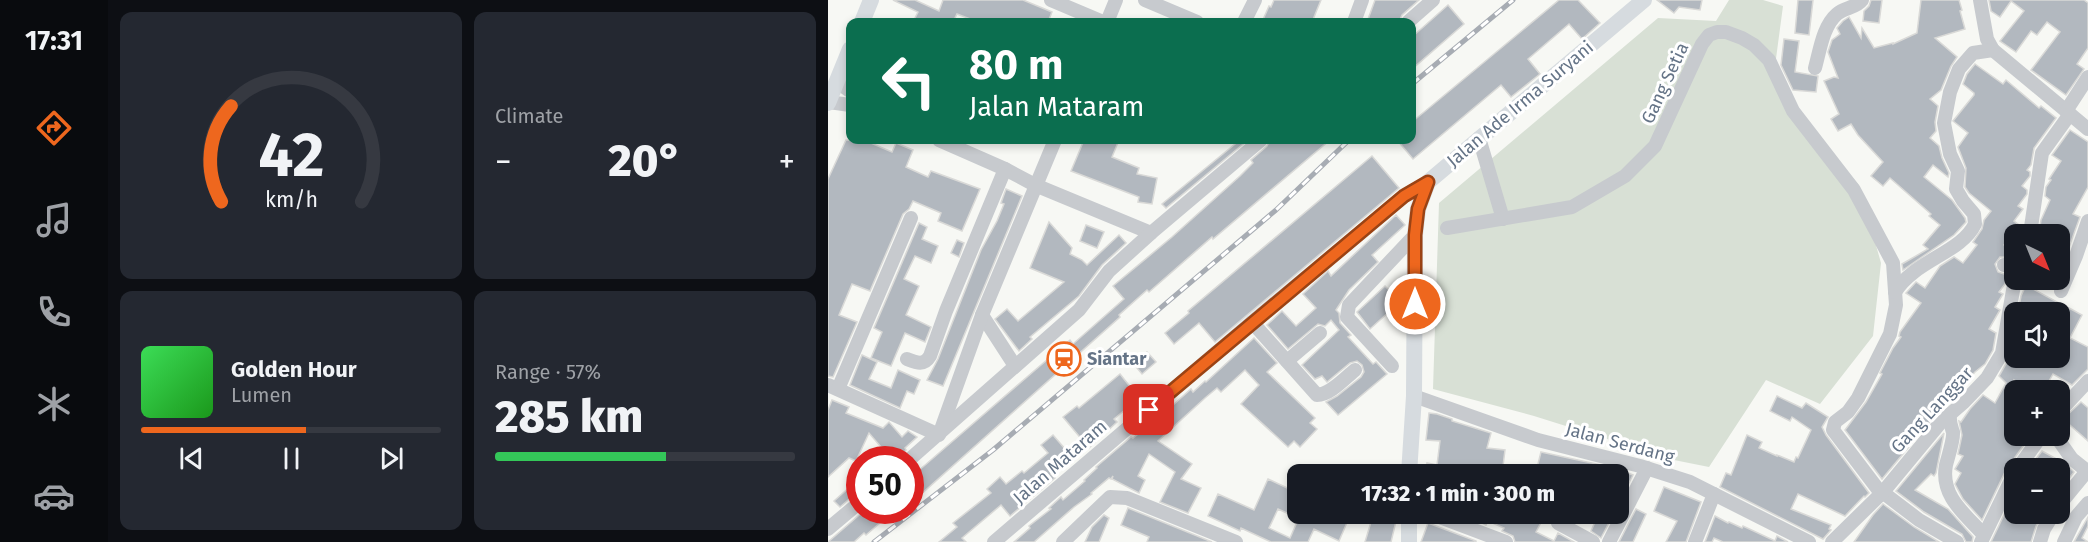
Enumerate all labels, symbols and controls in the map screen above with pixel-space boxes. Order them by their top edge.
text: 17:31 [25,25,83,57]
street label: Jalan Ade Irma Suryani [1442,36,1598,172]
street label: Gang Setia [1637,39,1693,127]
text: 80 m [969,40,1063,90]
icon: left [870,42,948,120]
text: Jalan Mataram [969,91,1144,123]
text: Climate [495,104,563,128]
icon: directions [33,107,75,149]
text: 42 [258,118,324,193]
text: 20° [608,134,682,188]
text: − [495,142,512,182]
text: + [779,142,795,182]
text: km/h [264,188,318,214]
icon: music [33,199,75,241]
north arrow [2004,224,2070,290]
map controls [2004,224,2070,524]
position arrow [1383,272,1447,336]
icon: phone [33,291,75,333]
button: sound [2004,302,2070,368]
station icon: Siantar [1046,341,1082,377]
place label: Siantar [1087,348,1147,370]
text: Golden Hour [231,356,357,383]
text: Range · 57% [495,360,601,384]
street label: Gang Langgar [1886,362,1978,458]
button: + [2004,380,2070,446]
icon: climate [33,383,75,425]
text: Lumen [231,383,292,407]
pin [1123,384,1174,435]
text: 285 km [495,390,643,444]
icon: arrive [1132,393,1165,426]
street label: Jalan Mataram [1009,415,1111,509]
street label: Jalan Serdang [1563,418,1678,468]
icon: previous [175,442,208,475]
icon: pause [275,442,308,475]
icon: next [375,442,408,475]
speed limit sign: 50 [846,446,924,524]
button: − [2004,458,2070,524]
icon: car [33,475,75,517]
text: 17:32 · 1 min · 300 m [1361,480,1555,507]

